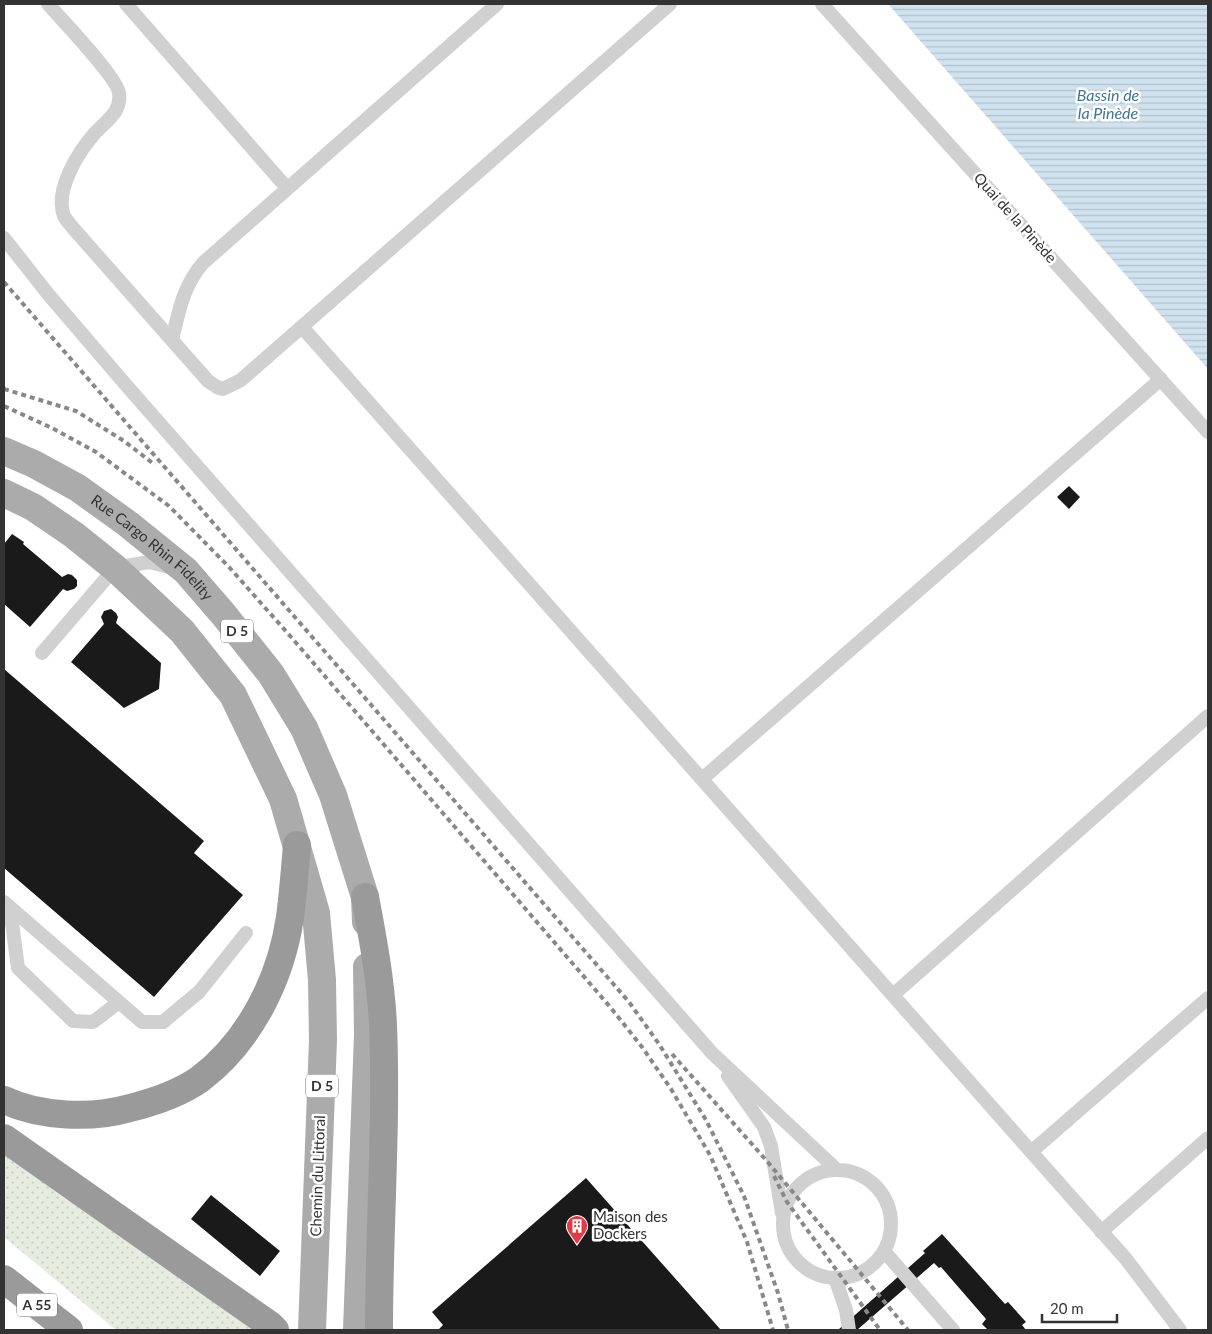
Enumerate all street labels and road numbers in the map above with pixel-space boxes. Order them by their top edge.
street label: Quai de la Pinède [970,168,1061,266]
street label: Rue Cargo Rhin Fidelity [88,490,217,604]
road number: D 5 [221,620,253,642]
road number: D 5 [306,1074,338,1098]
street label: Chemin du Littoral [306,1115,328,1237]
road number: A 55 [17,1294,57,1316]

